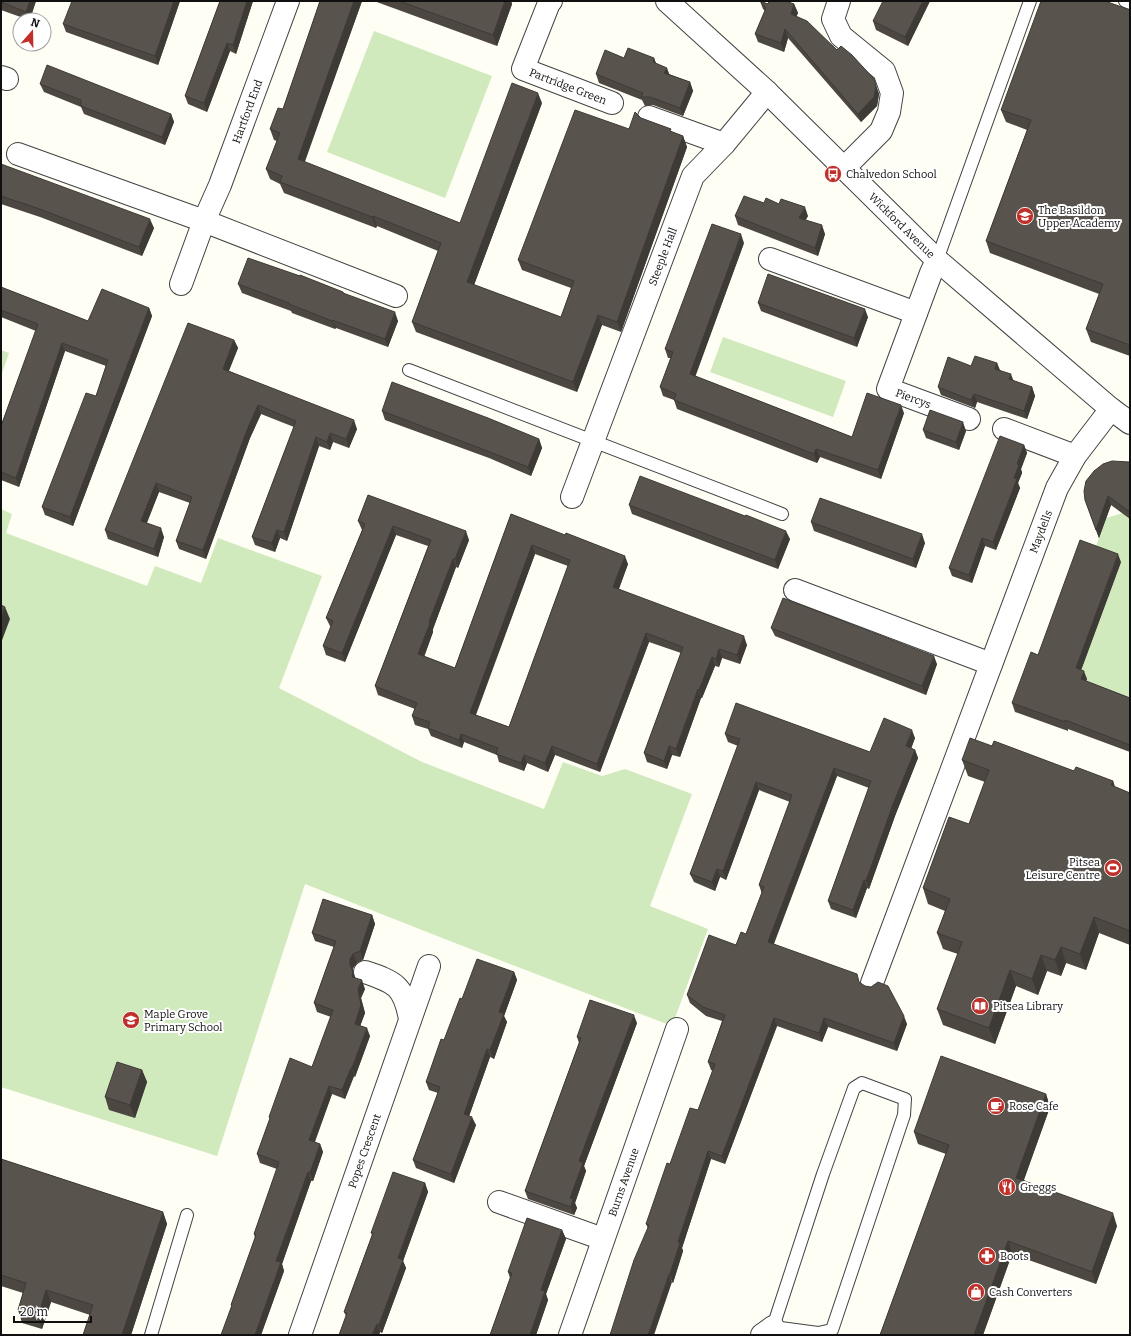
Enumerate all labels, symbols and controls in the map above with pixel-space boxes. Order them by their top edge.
north arrow [12,12,52,52]
text: N [29,16,42,31]
street label: Partridge Green [528,66,609,107]
street label: Hartford End [229,77,265,145]
bus stop icon: Chalvedon School [823,164,843,184]
place label: Chalvedon School [846,168,937,181]
street label: Wickford Avenue [866,190,938,261]
place label: The Basildon Upper Academy [1038,204,1120,230]
school or university icon: The Basildon Upper Academy [1015,206,1035,226]
street label: Steeple Hall [646,226,680,287]
street label: Piercys [894,386,933,411]
street label: Maydells [1027,508,1055,555]
place label: Pitsea Leisure Centre [1025,856,1100,882]
sports icon: Pitsea Leisure Centre [1103,858,1123,878]
library icon: Pitsea Library [970,996,990,1016]
place label: Pitsea Library [993,1000,1063,1013]
place label: Maple Grove Primary School [144,1008,223,1034]
school or university icon: Maple Grove Primary School [121,1010,141,1030]
cafe icon: Rose Cafe [986,1096,1006,1116]
place label: Rose Cafe [1009,1100,1058,1113]
street label: Popes Crescent [345,1112,383,1190]
street label: Burns Avenue [606,1146,641,1218]
restaurant icon: Greggs [997,1177,1017,1197]
place label: Greggs [1020,1181,1056,1194]
pharmacy icon: Boots [977,1246,997,1266]
place label: Boots [1000,1250,1029,1263]
shop icon: Cash Converters [966,1282,986,1302]
place label: Cash Converters [989,1286,1072,1299]
scale bar [14,1298,91,1324]
text: 20 m [20,1305,49,1319]

